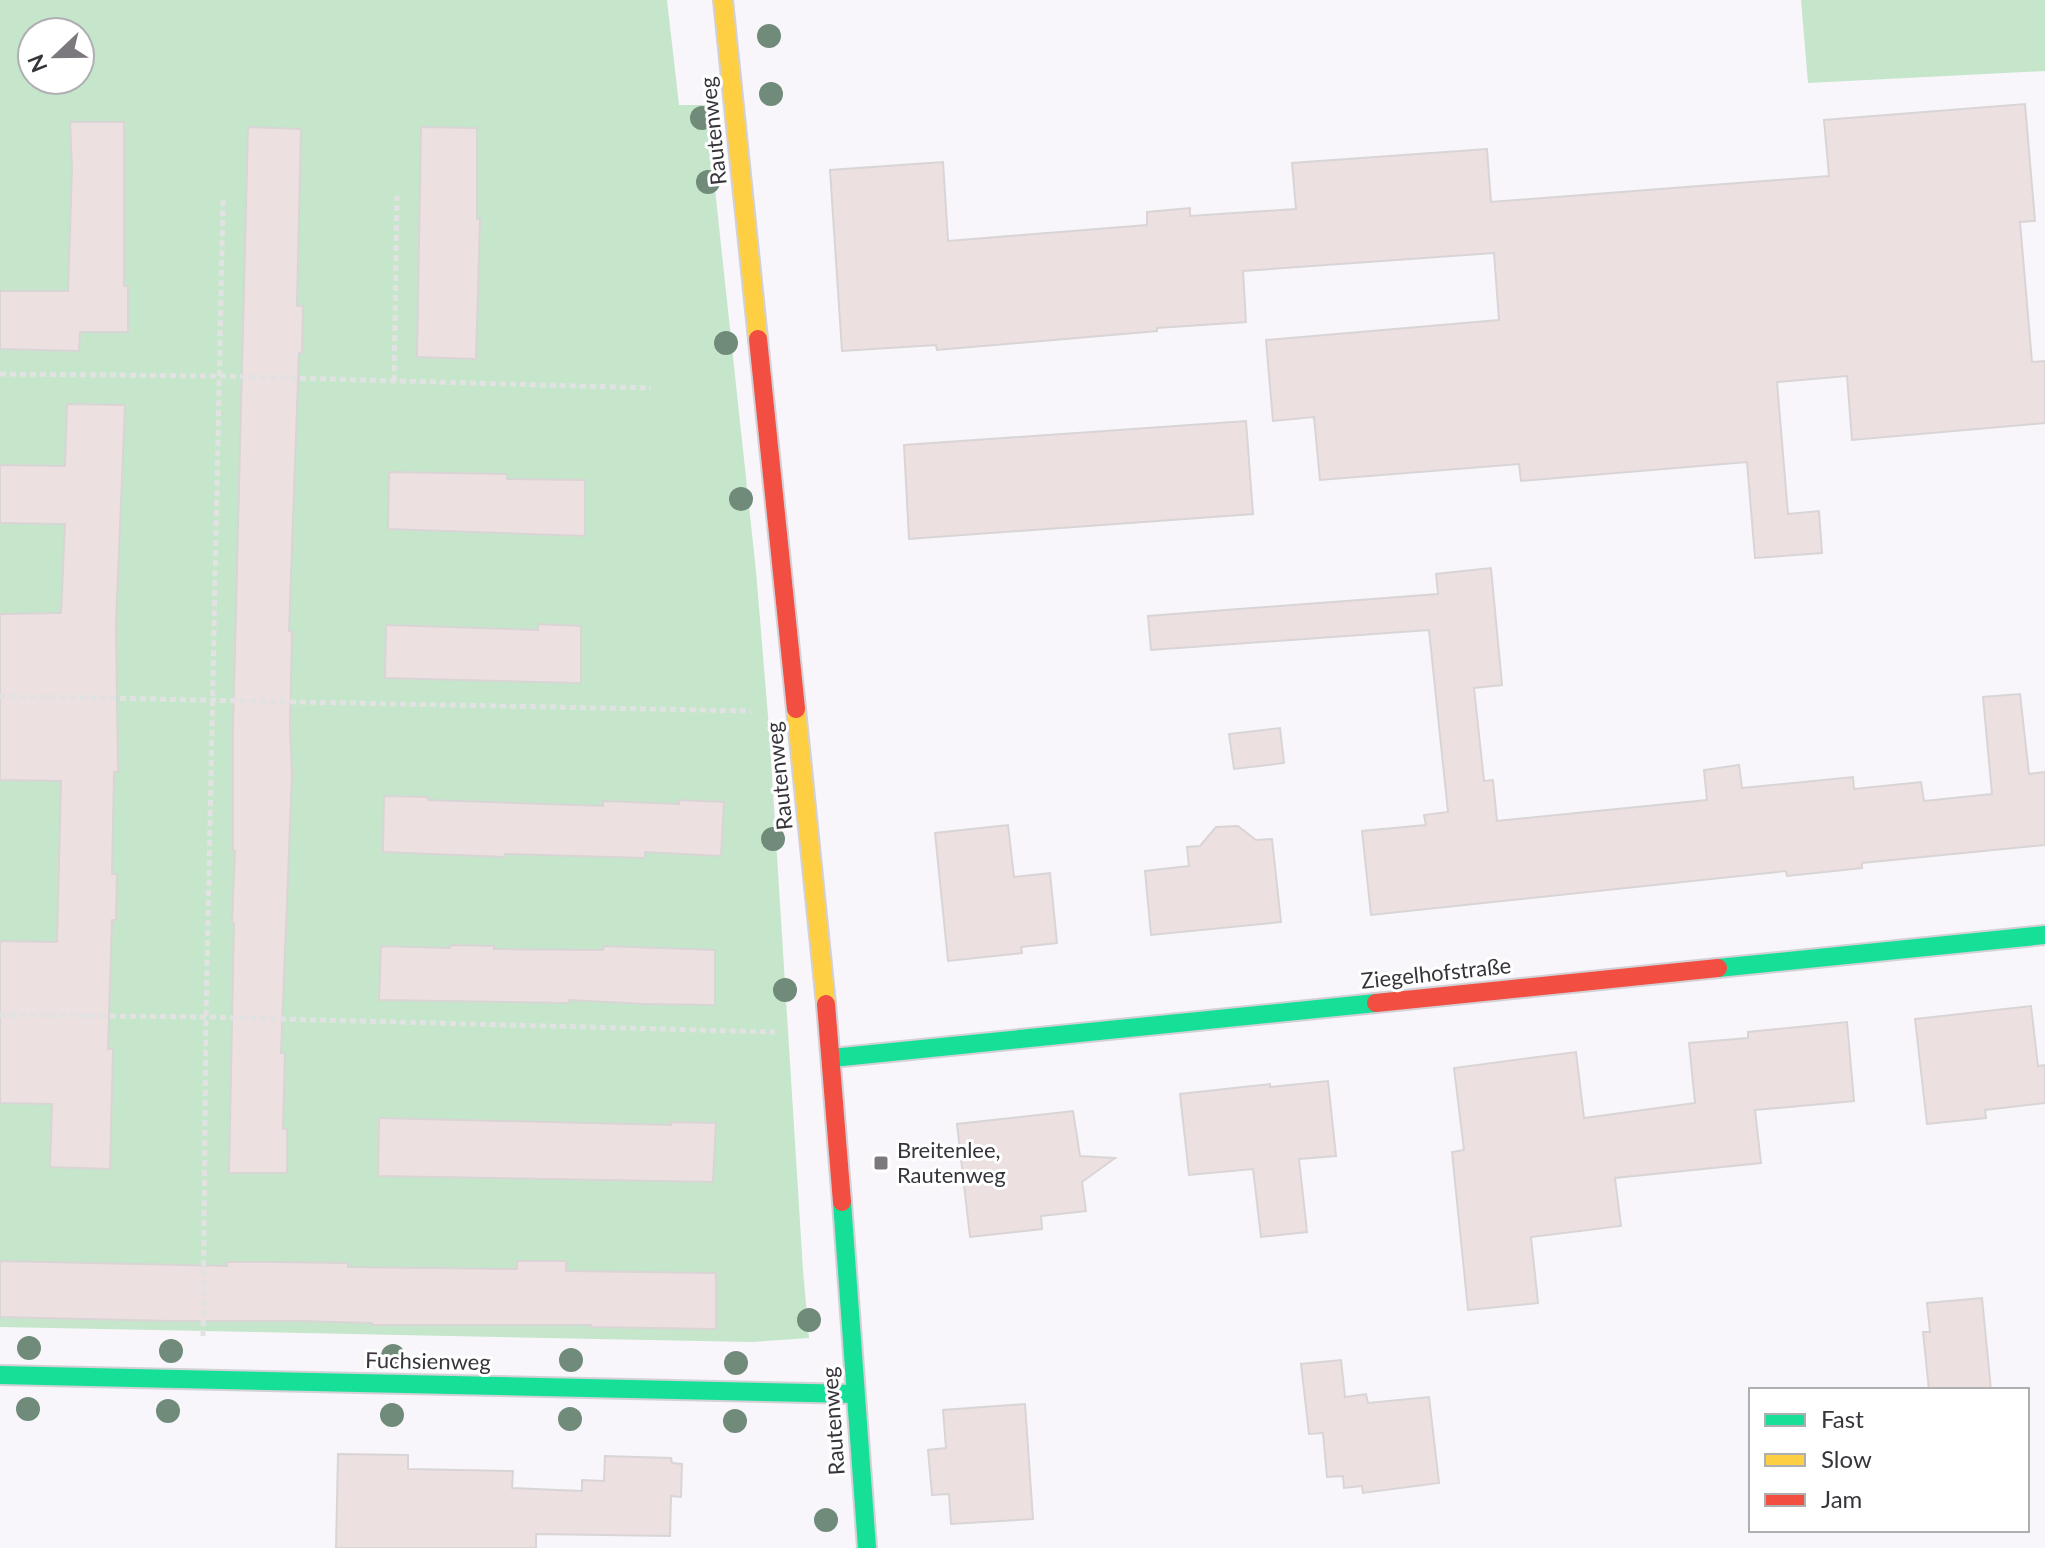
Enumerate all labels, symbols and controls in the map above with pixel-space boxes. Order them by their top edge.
north arrow [16,16,96,96]
text: N [21,51,53,77]
street label: Rautenweg [693,76,732,187]
street label: Rautenweg [759,721,798,832]
street label: Ziegelhofstraße [1359,951,1512,994]
place label: Breitenlee, Rautenweg [897,1136,1006,1188]
marker: Breitenlee, Rautenweg [872,1154,890,1172]
street label: Fuchsienweg [365,1346,491,1375]
street label: Rautenweg [815,1366,850,1476]
legend [1749,1388,2029,1532]
text: Fast [1821,1404,1864,1433]
text: Slow [1821,1444,1872,1473]
text: Jam [1821,1484,1862,1513]

